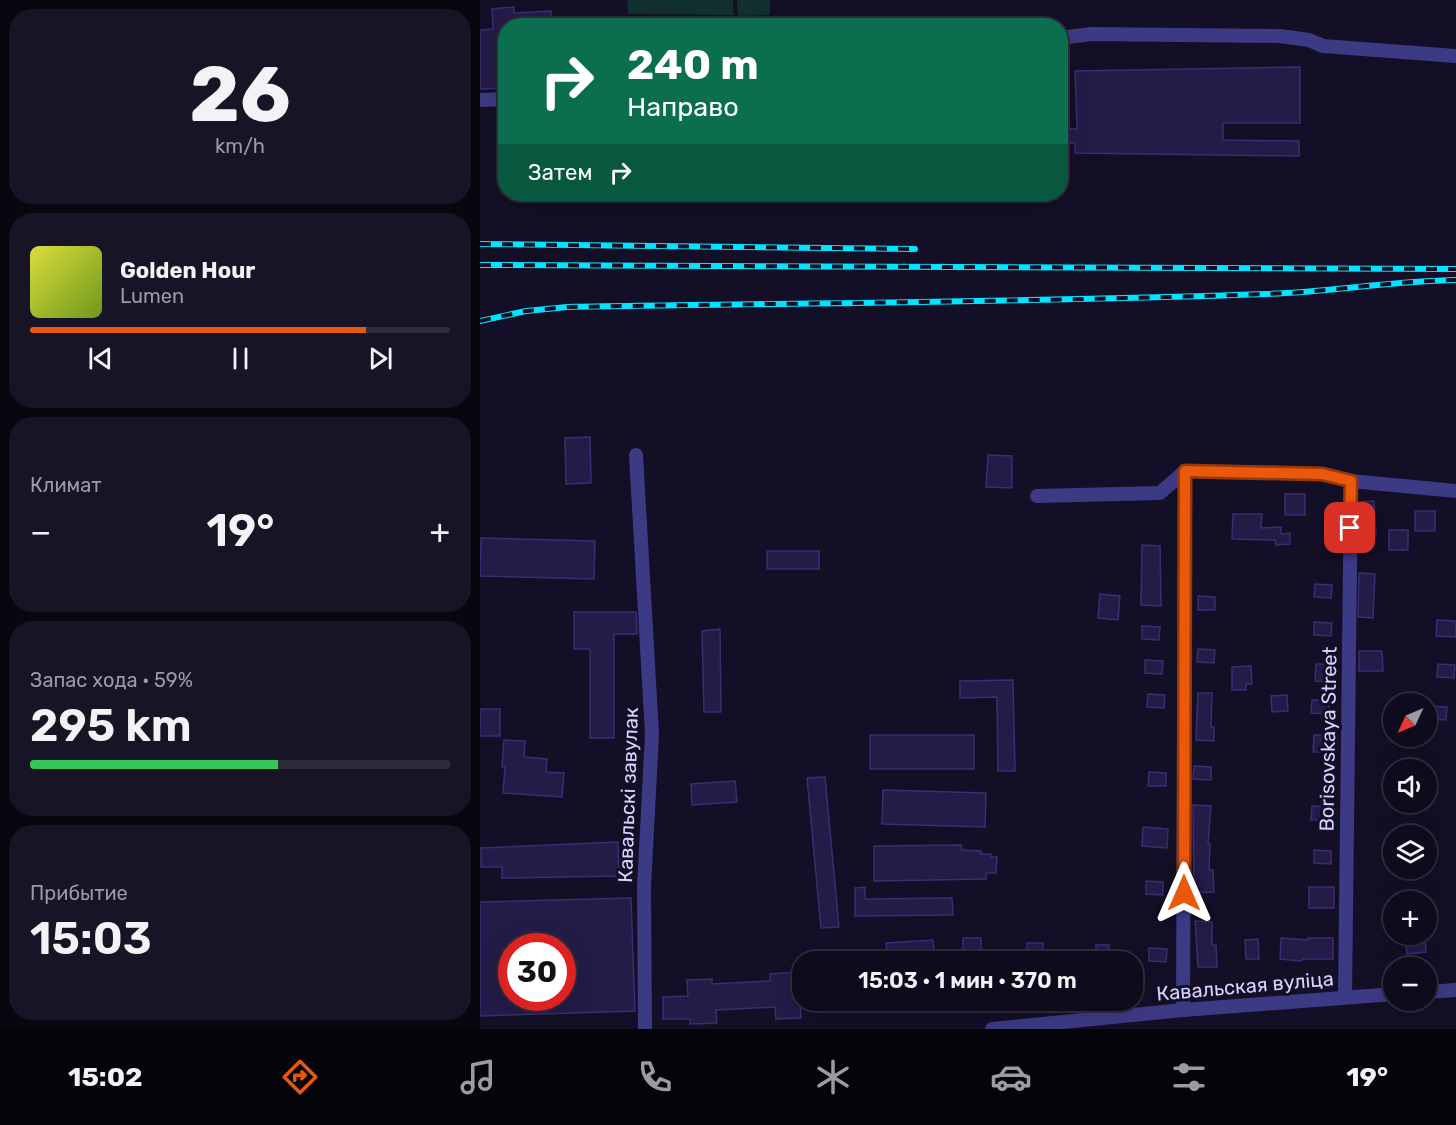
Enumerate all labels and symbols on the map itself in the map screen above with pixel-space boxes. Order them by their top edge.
pin [1324,502,1375,553]
street label: Borisovskaya Street [1314,646,1342,832]
north arrow [1383,693,1437,747]
street label: Кавальскі завулак [613,707,643,883]
position arrow [1152,861,1216,925]
speed limit sign: 30 [498,933,576,1011]
street label: Кавальская вуліца [1155,966,1335,1006]

